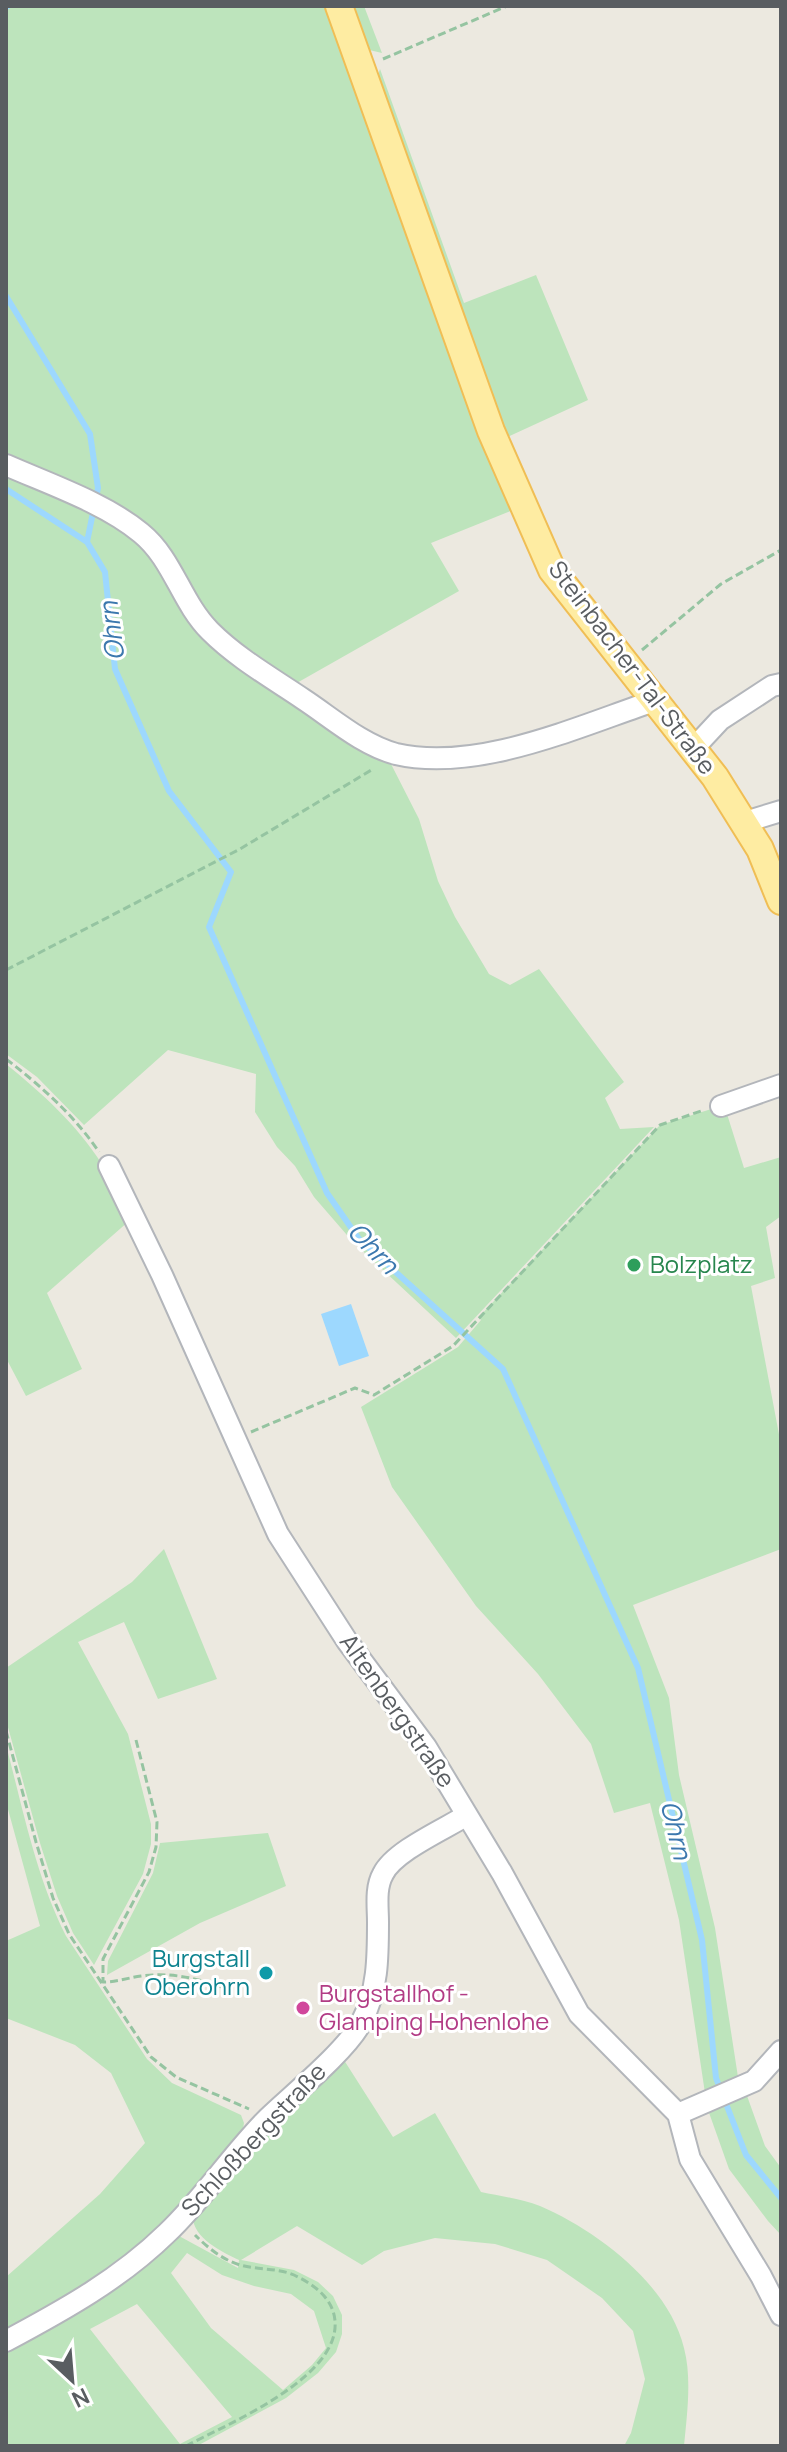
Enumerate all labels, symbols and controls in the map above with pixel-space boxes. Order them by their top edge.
street label: Steinbacher-Tal-Straße [542,553,725,781]
water label: Ohrn [89,598,132,663]
water label: Ohrn [340,1214,408,1282]
place label: Bolzplatz [650,1247,753,1280]
marker: Bolzplatz [625,1256,643,1274]
street label: Altenbergstraße [333,1627,464,1794]
water label: Ohrn [653,1797,702,1864]
place label: Burgstall Oberohrn [145,1941,250,2002]
marker: Burgstall Oberohrn [257,1964,275,1982]
place label: Burgstallhof - Glamping Hohenlohe [319,1976,549,2037]
marker: Burgstallhof - Glamping Hohenlohe [294,1999,312,2017]
street label: Schloßbergstraße [173,2055,333,2223]
north arrow [32,2340,112,2420]
text: N [67,2381,94,2415]

